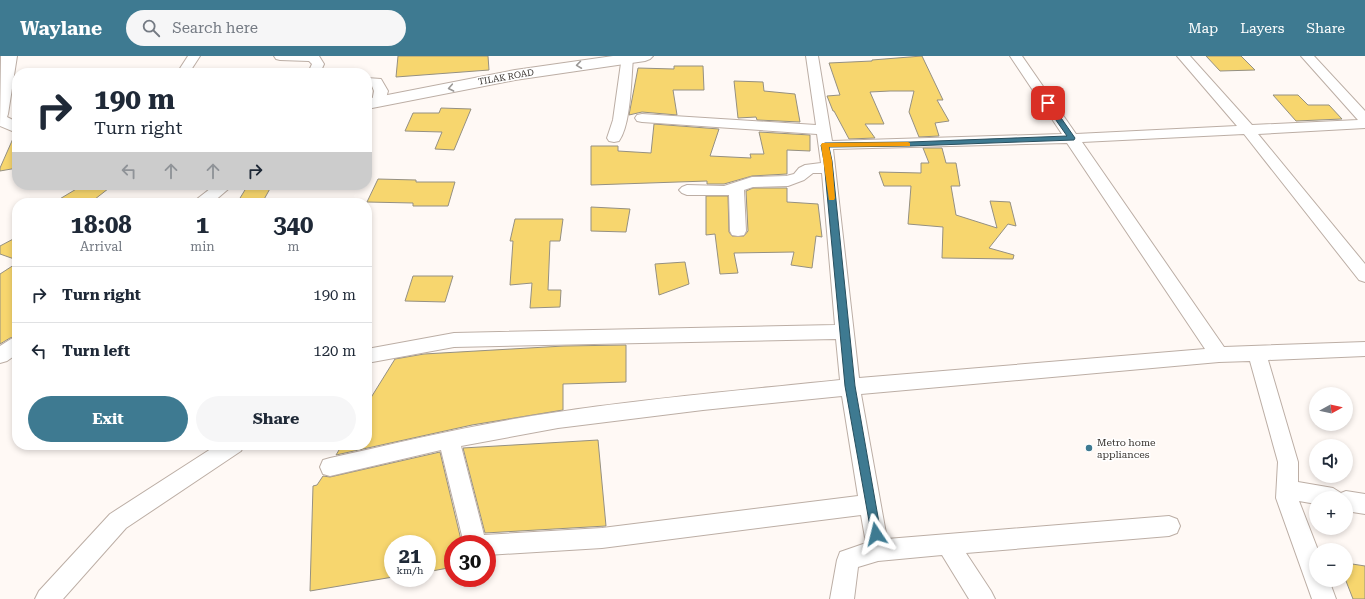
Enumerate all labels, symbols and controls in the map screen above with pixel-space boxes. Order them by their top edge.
search box [126,10,406,46]
text: Waylane [20,17,102,40]
icon: search [140,17,162,39]
text: Search here [172,19,258,37]
text: Map [1188,20,1218,36]
text: Layers [1240,20,1284,36]
text: Share [1306,20,1345,36]
one-way arrow [576,60,582,69]
street label: TILAK ROAD [477,67,535,87]
text: 190 m [94,83,175,116]
one-way arrow [448,83,454,91]
icon: right [28,84,80,136]
pin [1031,86,1065,120]
icon: arrive [1037,92,1059,114]
text: Turn right [94,117,182,138]
icon: left [118,160,140,182]
icon: ahead [160,160,182,182]
icon: ahead [202,160,224,182]
icon: right [244,160,266,182]
text: 18:08 [71,211,132,239]
text: 1 [196,211,209,239]
text: 340 [273,211,314,239]
text: Arrival [80,239,122,254]
text: min [190,239,215,254]
text: m [287,239,299,254]
icon: right [28,284,50,306]
text: Turn right [62,286,141,304]
text: 190 m [313,286,356,304]
icon: left [28,340,50,362]
text: Turn left [62,342,130,360]
text: 120 m [313,342,356,360]
north arrow [1309,387,1353,431]
map controls [1309,387,1353,587]
button: Exit [28,396,188,442]
button: Share [196,396,356,442]
place label: Metro home appliances [1097,437,1156,460]
button: sound [1309,439,1353,483]
marker: Metro home appliances [1084,443,1094,453]
button: + [1309,491,1353,535]
position arrow [855,513,897,555]
speed limit sign: 30 [444,535,496,587]
button: − [1309,543,1353,587]
text: 21 [399,544,421,568]
text: km/h [397,565,423,576]

